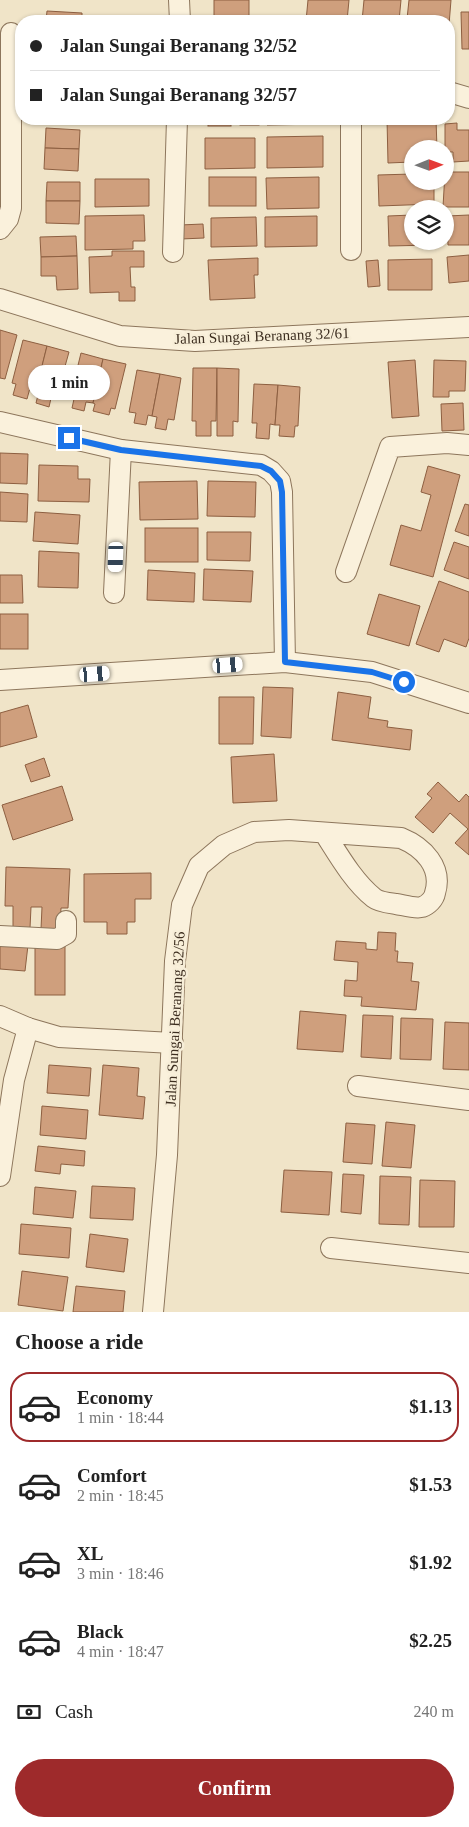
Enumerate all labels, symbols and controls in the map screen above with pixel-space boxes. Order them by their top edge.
text: Jalan Sungai Beranang 32/52 [60,35,297,56]
text: Jalan Sungai Beranang 32/57 [60,84,297,105]
north arrow [404,140,454,190]
map controls [404,140,454,250]
button: layers [404,200,454,250]
street label: Jalan Sungai Beranang 32/61 [174,325,350,347]
callout: 1 min [28,366,110,400]
text: 1 min [50,374,88,391]
route end [58,427,80,449]
car [107,542,124,572]
car [212,656,243,674]
car [79,665,110,683]
route start [393,671,415,693]
street label: Jalan Sungai Beranang 32/56 [162,931,188,1107]
text: Choose a ride [15,1329,143,1354]
icon: car [17,1385,62,1430]
text: Economy [77,1387,153,1408]
text: $1.13 [409,1396,452,1417]
text: 1 min · 18:44 [77,1409,164,1426]
icon: car [17,1463,62,1508]
text: Comfort [77,1465,147,1486]
text: $1.53 [409,1474,452,1495]
text: 2 min · 18:45 [77,1487,164,1504]
icon: car [17,1541,62,1586]
text: XL [77,1543,103,1564]
text: $1.92 [409,1552,452,1573]
text: 3 min · 18:46 [77,1565,164,1582]
icon: car [17,1619,62,1664]
text: Black [77,1621,123,1642]
text: $2.25 [409,1630,452,1651]
text: 4 min · 18:47 [77,1643,164,1660]
icon: cash [15,1698,43,1726]
text: Cash [55,1701,93,1722]
text: 240 m [414,1703,454,1720]
button: Confirm [15,1759,454,1817]

